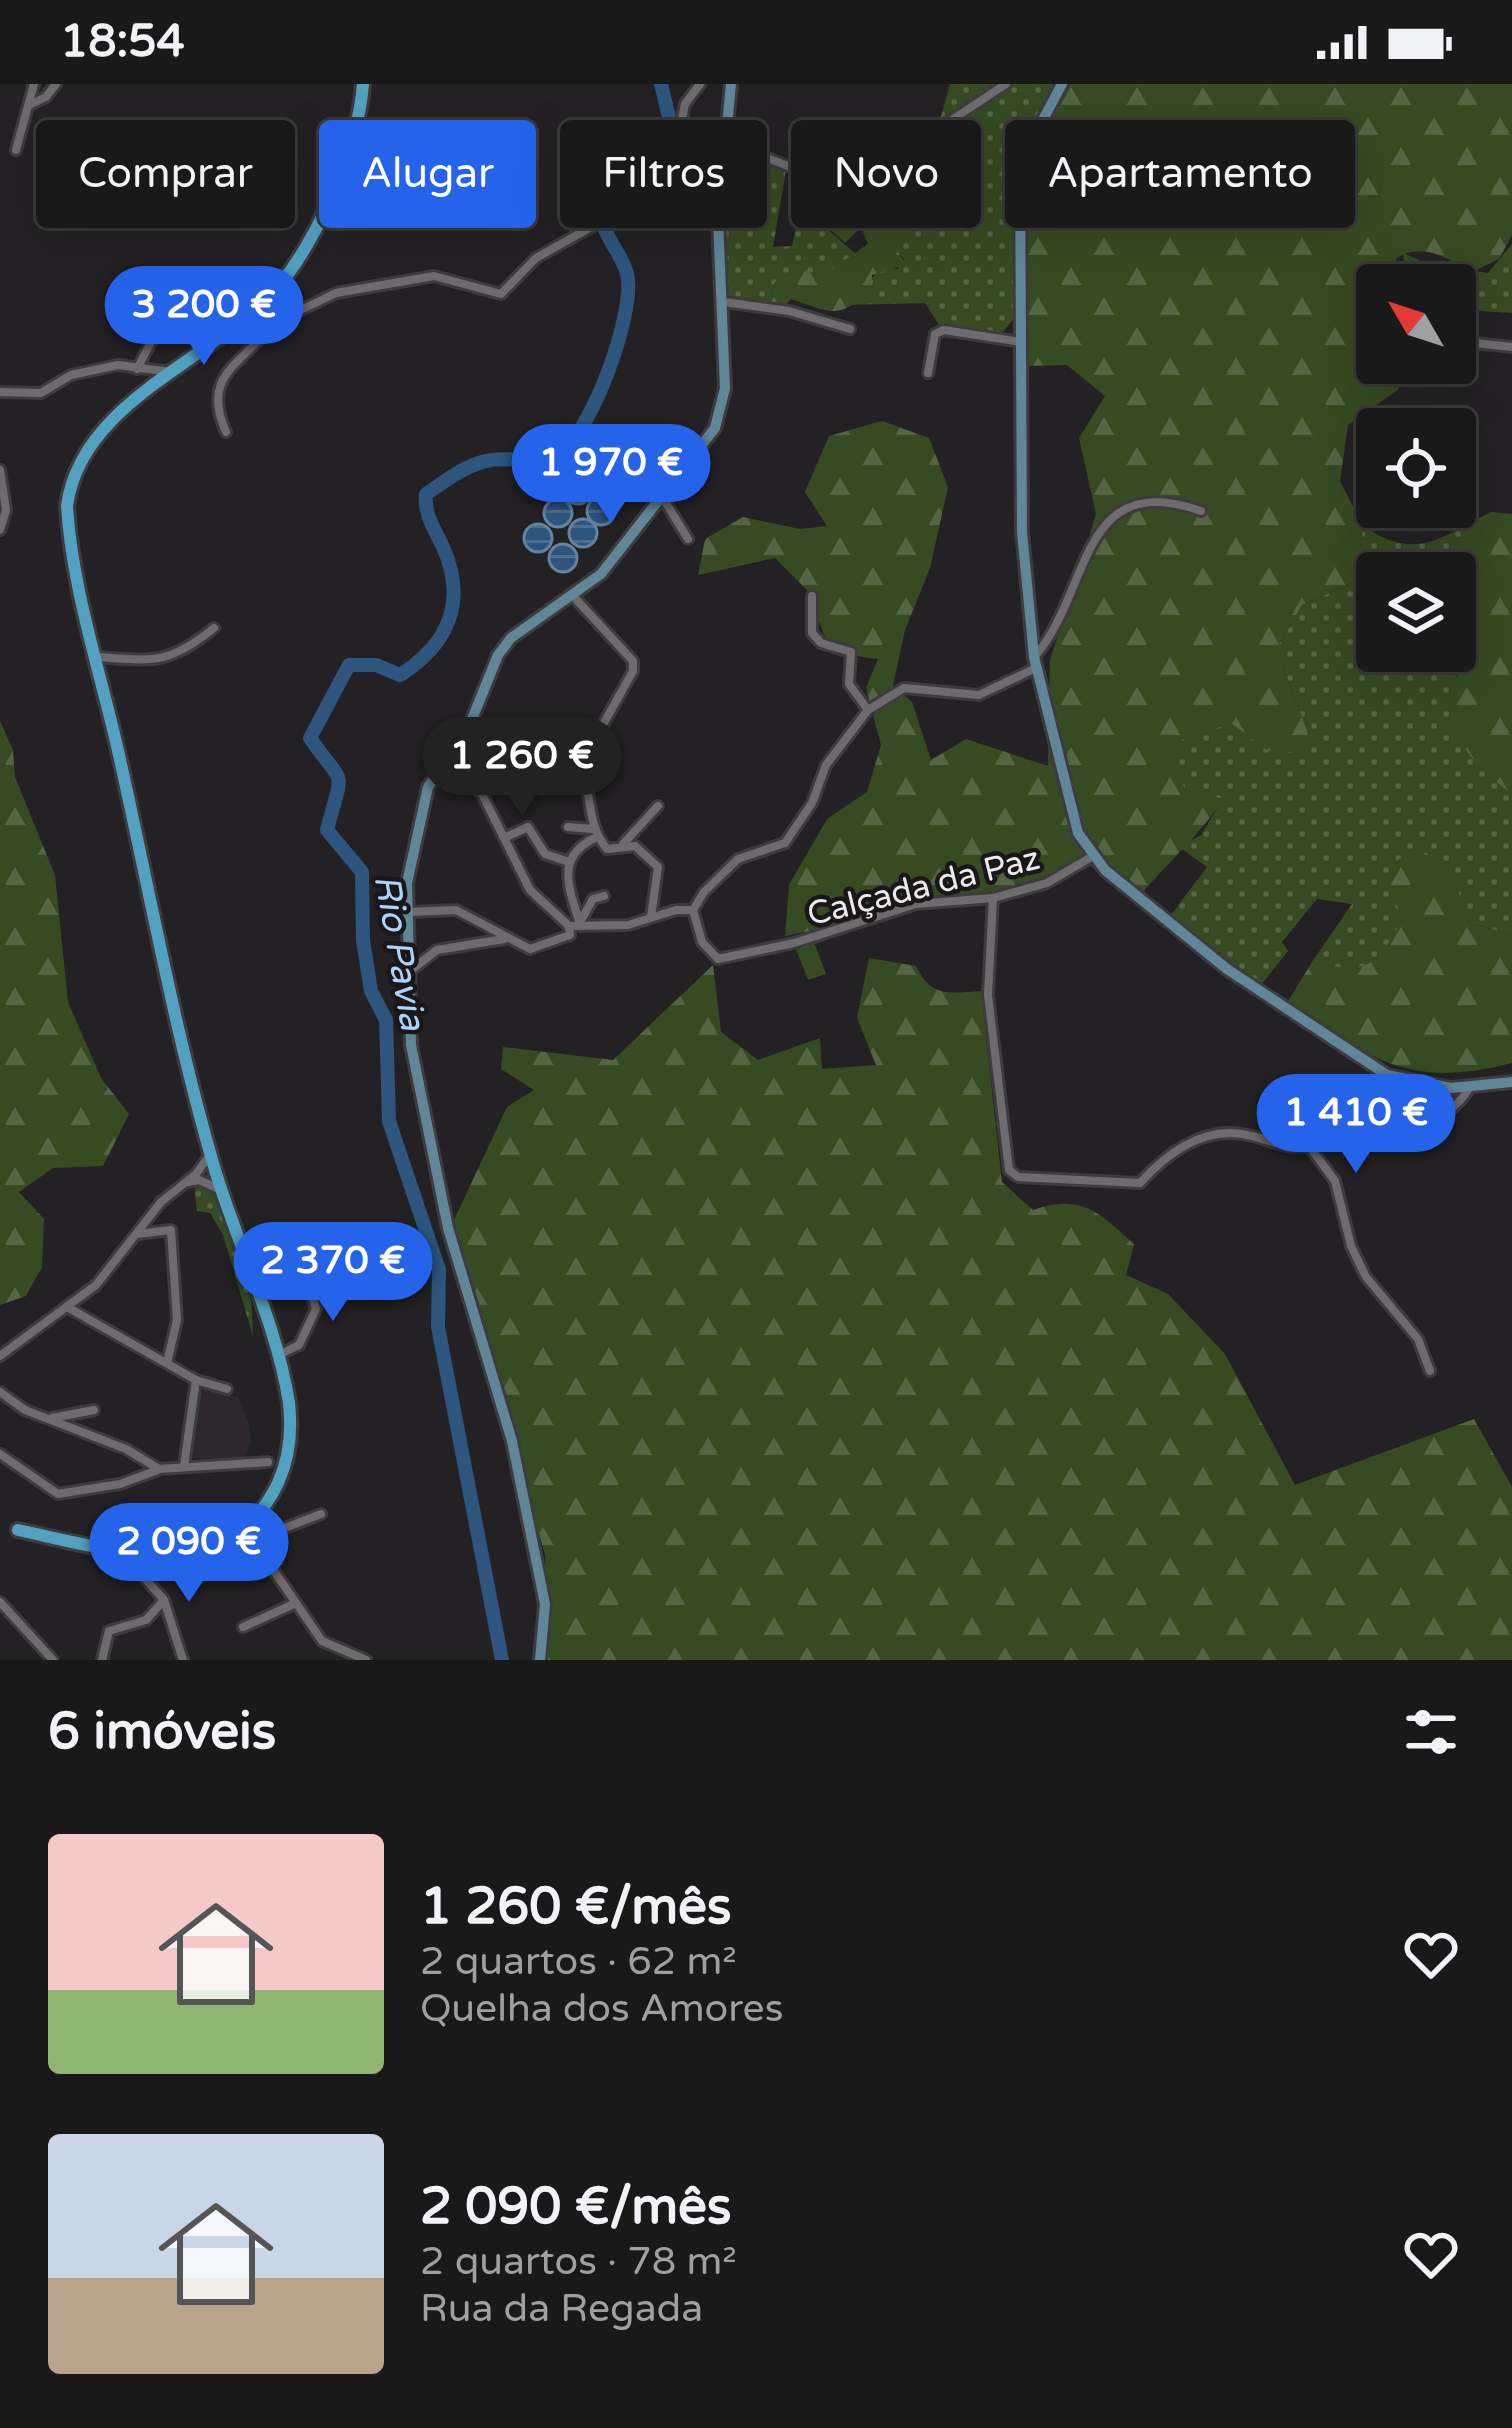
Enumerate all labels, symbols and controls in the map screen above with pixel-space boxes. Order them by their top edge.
text: 18:54 [60,15,185,69]
chip: Comprar [36,120,295,228]
chip: Alugar [319,120,536,228]
chip: Filtros [560,120,767,228]
chip: Novo [791,120,981,228]
chip: Apartamento [1005,120,1355,228]
north arrow [1356,264,1476,384]
map controls [1356,264,1476,672]
pin: 3 200 € [93,266,315,368]
text: 3 200 € [132,281,276,328]
button: locate [1356,408,1476,528]
pin: 1 970 € [500,424,722,526]
text: 1 970 € [539,439,683,486]
button: layers [1356,552,1476,672]
pin: 1 260 € [411,717,633,819]
text: 1 260 € [450,732,594,779]
street label: Calçada da Paz [803,839,1044,934]
water label: Rio Pavia [365,871,434,1034]
pin: 1 410 € [1245,1074,1467,1176]
text: 1 410 € [1284,1089,1428,1136]
pin: 2 370 € [222,1222,444,1324]
text: 2 370 € [261,1237,405,1284]
pin: 2 090 € [78,1503,300,1605]
text: 2 090 € [117,1518,261,1565]
icon: filters [1398,1699,1464,1765]
text: 6 imóveis [48,1701,276,1763]
text: 1 260 €/mês [420,1876,731,1938]
icon: home [144,1882,288,2026]
icon: heart [1398,1921,1464,1987]
text: 2 quartos · 62 m² [420,1938,737,1985]
text: Quelha dos Amores [420,1985,783,2032]
text: 2 090 €/mês [420,2176,731,2238]
icon: home [144,2182,288,2326]
icon: heart [1398,2221,1464,2287]
text: 2 quartos · 78 m² [420,2238,737,2285]
text: Rua da Regada [420,2285,703,2332]

